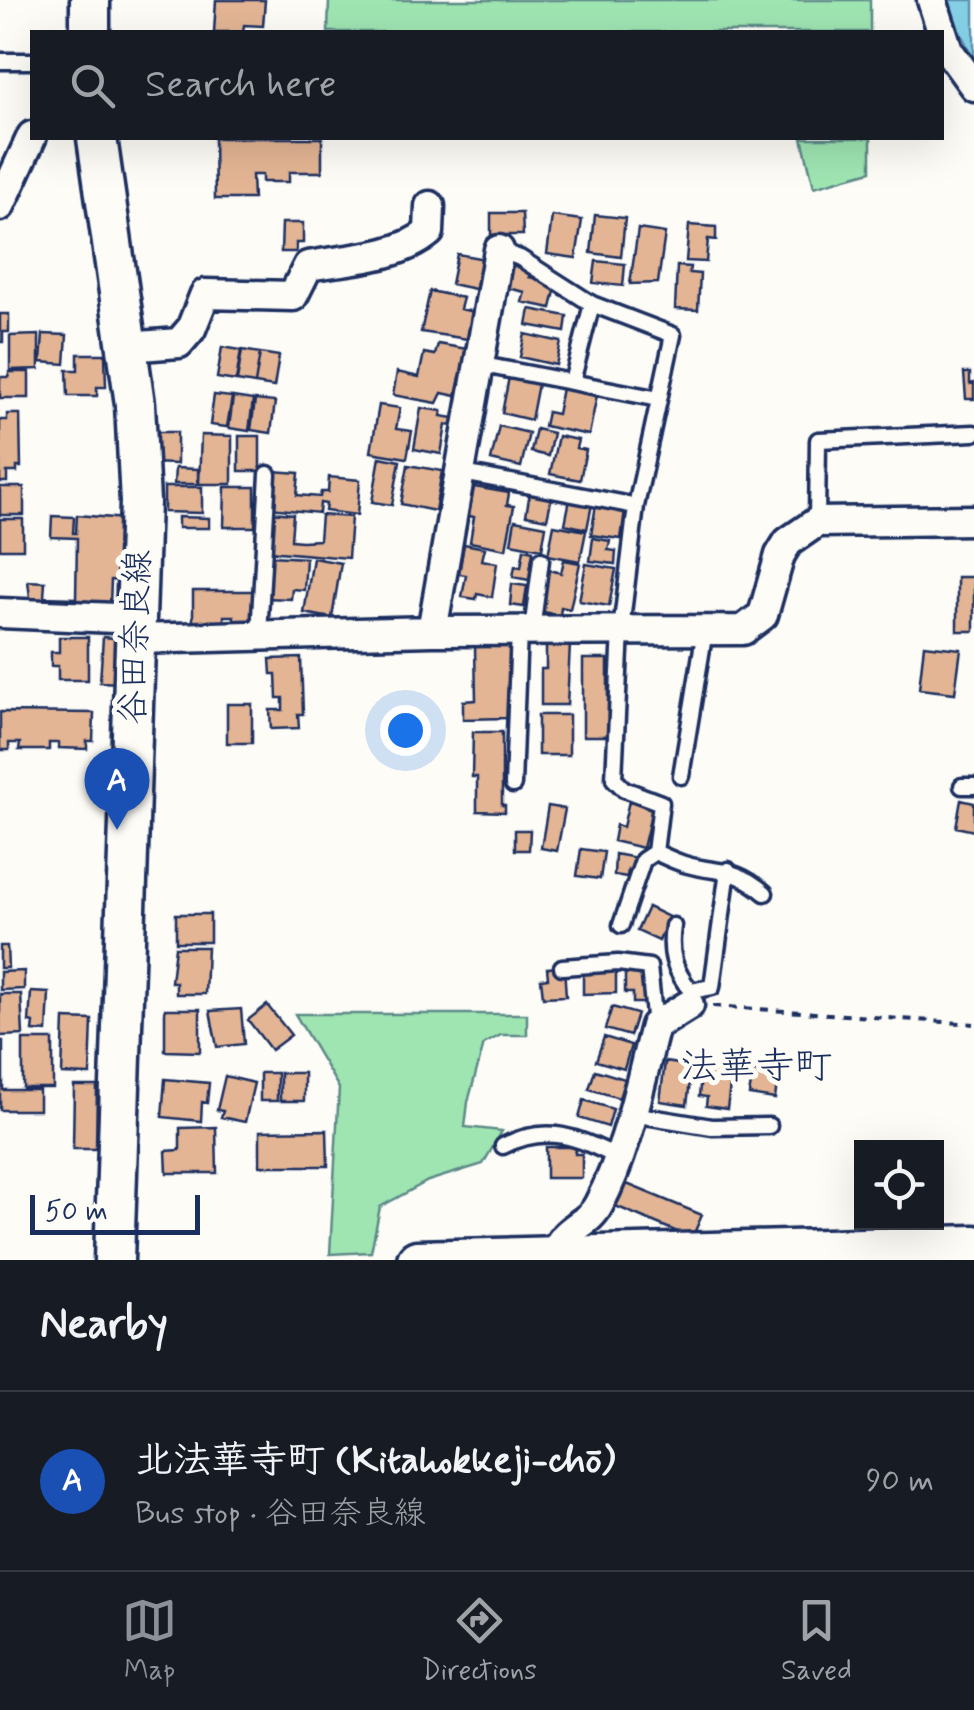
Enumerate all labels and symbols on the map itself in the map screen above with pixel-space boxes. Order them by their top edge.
street label: 谷田奈良線 [110,549,162,725]
your location [380,705,431,756]
pin: A [84,748,150,830]
district label: 法華寺町 [680,1043,832,1092]
scale bar [30,1190,200,1234]

